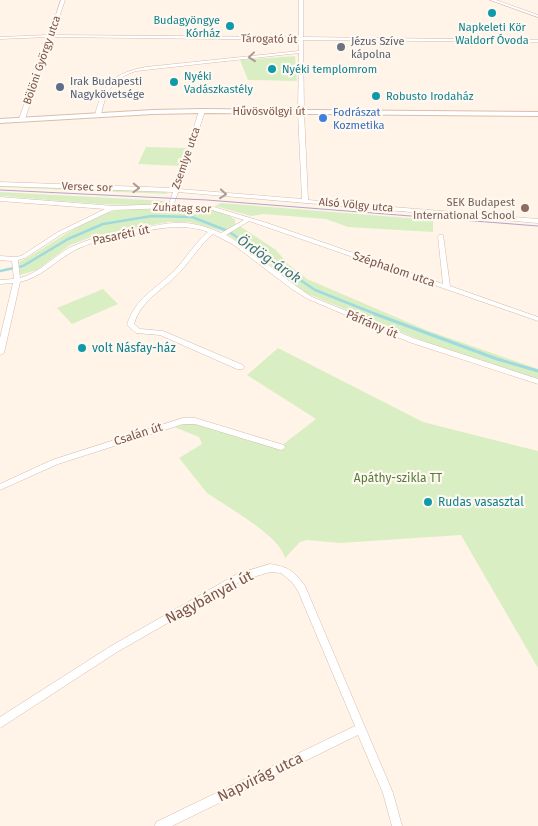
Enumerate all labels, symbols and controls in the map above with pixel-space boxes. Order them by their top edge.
marker: Napkeleti Kör Waldorf Óvoda [486,7,498,19]
street label: Bölöni György utca [21,14,63,106]
place label: Budagyöngye Kórház [153,14,220,40]
marker: Budagyöngye Kórház [224,20,236,32]
place label: Napkeleti Kör Waldorf Óvoda [455,21,529,47]
street label: Tárogató út [241,32,297,46]
place label: Jézus Szíve kápolna [351,35,405,61]
marker: Jézus Szíve kápolna [335,41,347,53]
one-way arrow [248,51,256,62]
marker: Nyéki templomrom [266,63,278,75]
place label: Nyéki templomrom [282,63,377,76]
place label: Nyéki Vadászkastély [184,70,253,96]
place label: Irak Budapesti Nagykövetsége [70,75,144,101]
marker: Nyéki Vadászkastély [168,76,180,88]
marker: Irak Budapesti Nagykövetsége [54,81,66,93]
marker: Robusto Irodaház [370,90,382,102]
place label: Robusto Irodaház [386,90,474,103]
street label: Hűvösvölgyi út [232,105,306,118]
place label: Fodrászat Kozmetika [333,106,384,132]
marker: Fodrászat Kozmetika [317,112,329,124]
street label: Zsemlye utca [169,125,203,191]
street label: Versec sor [61,180,113,194]
one-way arrow [132,183,140,194]
one-way arrow [220,188,228,199]
street label: Alsó Völgy utca [318,195,394,215]
place label: SEK Budapest International School [413,196,515,222]
street label: Zuhatag sor [153,200,212,216]
marker: SEK Budapest International School [519,202,531,214]
street label: Pasaréti út [91,222,151,248]
water label: Ördög-árok [234,231,305,287]
street label: Széphalom utca [351,248,437,290]
street label: Páfrány út [344,307,401,341]
place label: volt Násfay-ház [92,341,176,355]
marker: volt Násfay-ház [76,342,88,354]
street label: Csalán út [112,419,165,448]
park label: Apáthy-szikla TT [354,471,443,485]
place label: Rudas vasasztal [438,495,524,509]
marker: Rudas vasasztal [422,496,434,508]
street label: Nagybányai út [162,566,256,628]
street label: Napvirág utca [214,749,306,805]

